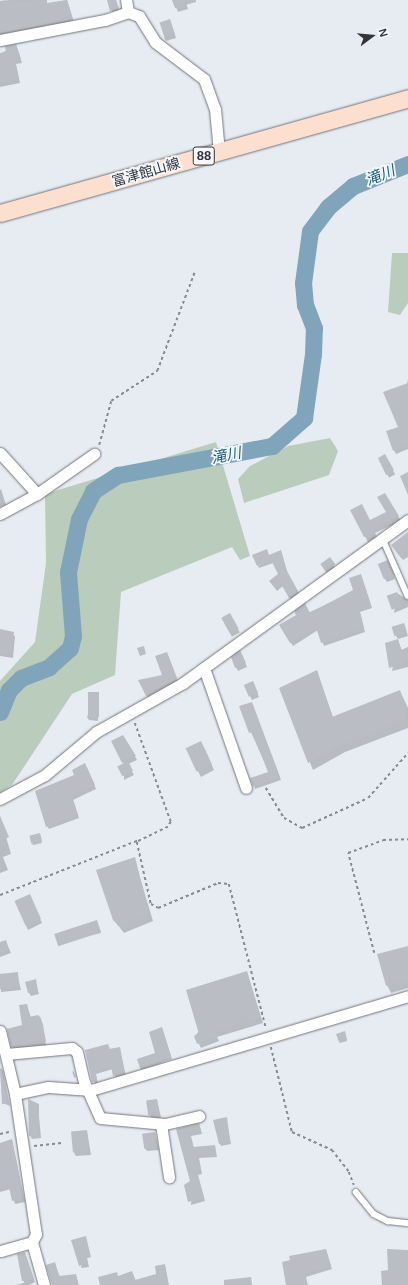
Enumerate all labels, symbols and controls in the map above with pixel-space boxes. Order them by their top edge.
north arrow [352,16,392,56]
text: N [377,27,390,38]
road number: 88 [192,145,216,167]
street label: 富津館山線 [110,154,182,190]
water label: 滝川 [363,161,397,189]
water label: 滝川 [210,443,242,467]

